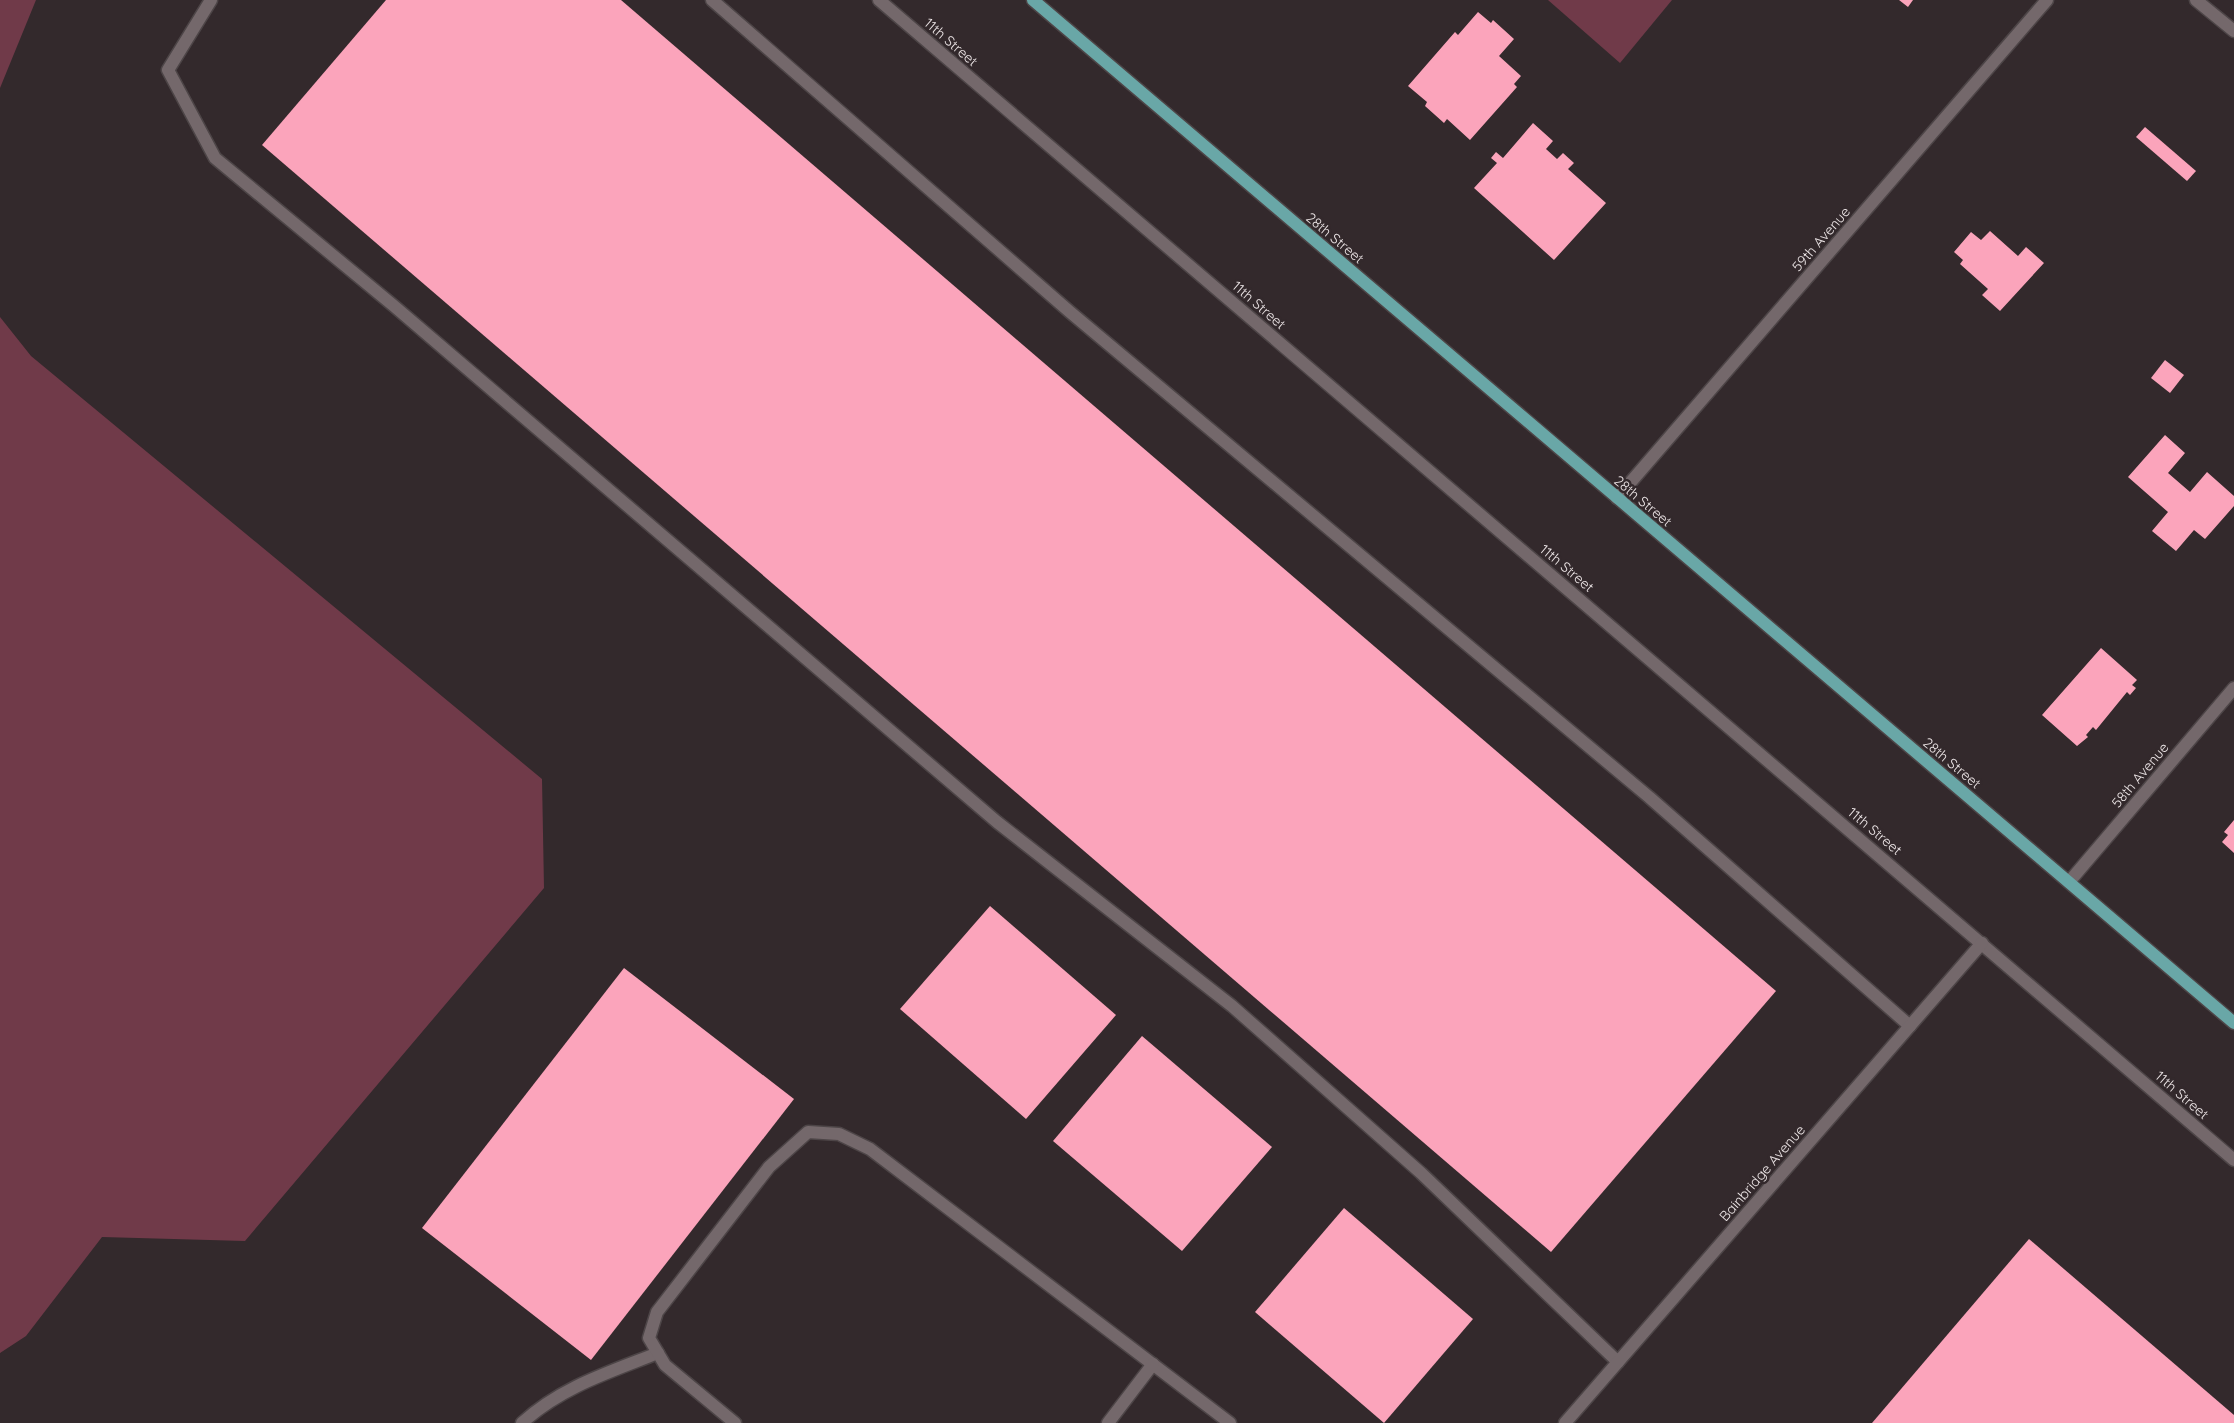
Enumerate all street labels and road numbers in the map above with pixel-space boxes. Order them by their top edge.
street label: 11th Street [921,14,982,70]
street label: 59th Avenue [1788,203,1854,275]
street label: 28th Street [1302,209,1368,268]
street label: 11th Street [1229,277,1290,333]
street label: 28th Street [1610,472,1676,531]
street label: 11th Street [1536,540,1598,596]
street label: 28th Street [1919,734,1985,793]
street label: 58th Avenue [2108,739,2173,811]
street label: 11th Street [1844,803,1906,859]
street label: 11th Street [2152,1067,2213,1123]
street label: Bainbridge Avenue [1715,1121,1809,1225]

